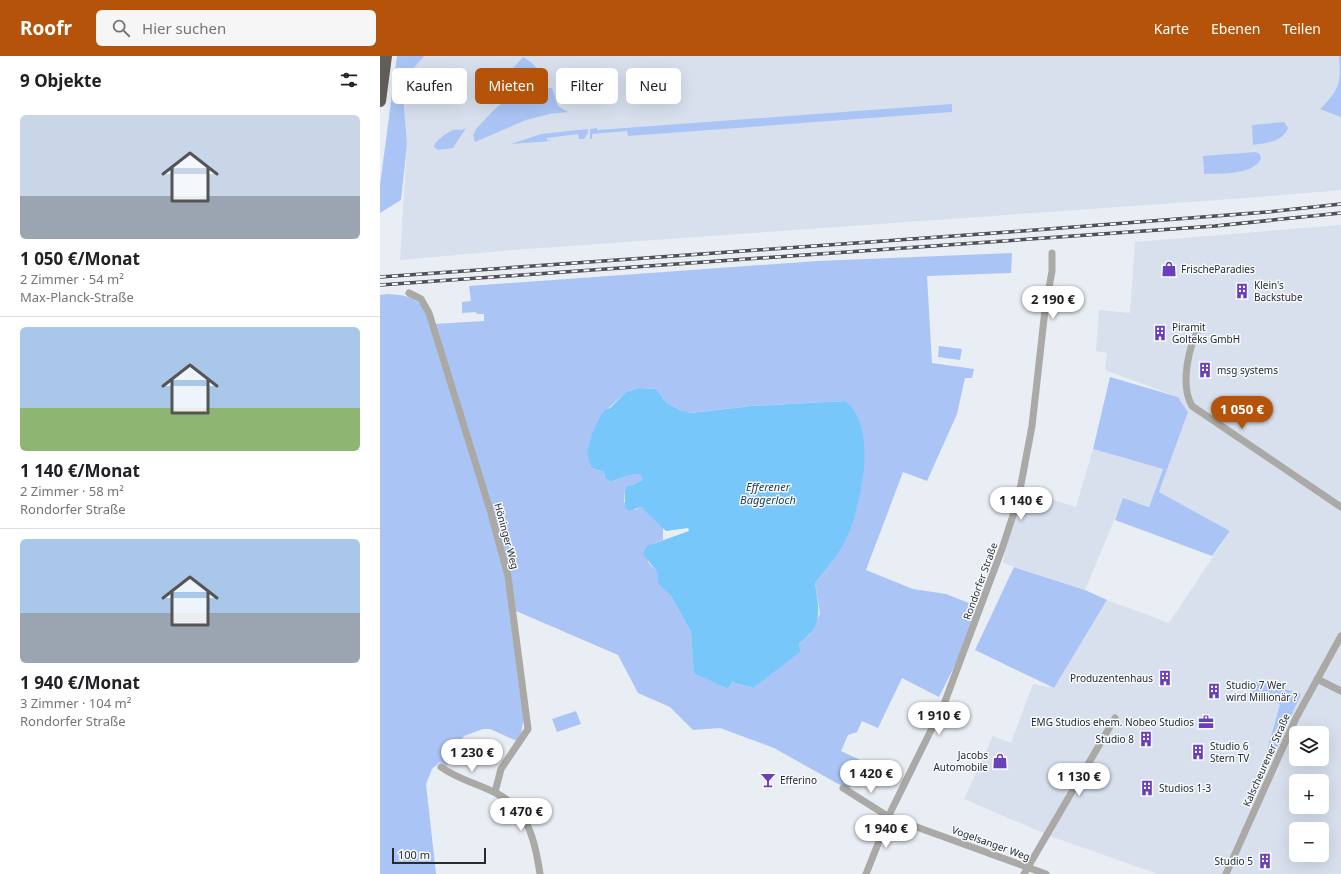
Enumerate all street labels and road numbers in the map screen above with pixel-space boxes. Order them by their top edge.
street label: Höninger Weg [491,501,523,571]
street label: Rondorfer Straße [960,540,1001,622]
street label: Kalscheurener Straße [1239,711,1293,809]
street label: Vogelsanger Weg [950,822,1032,864]

